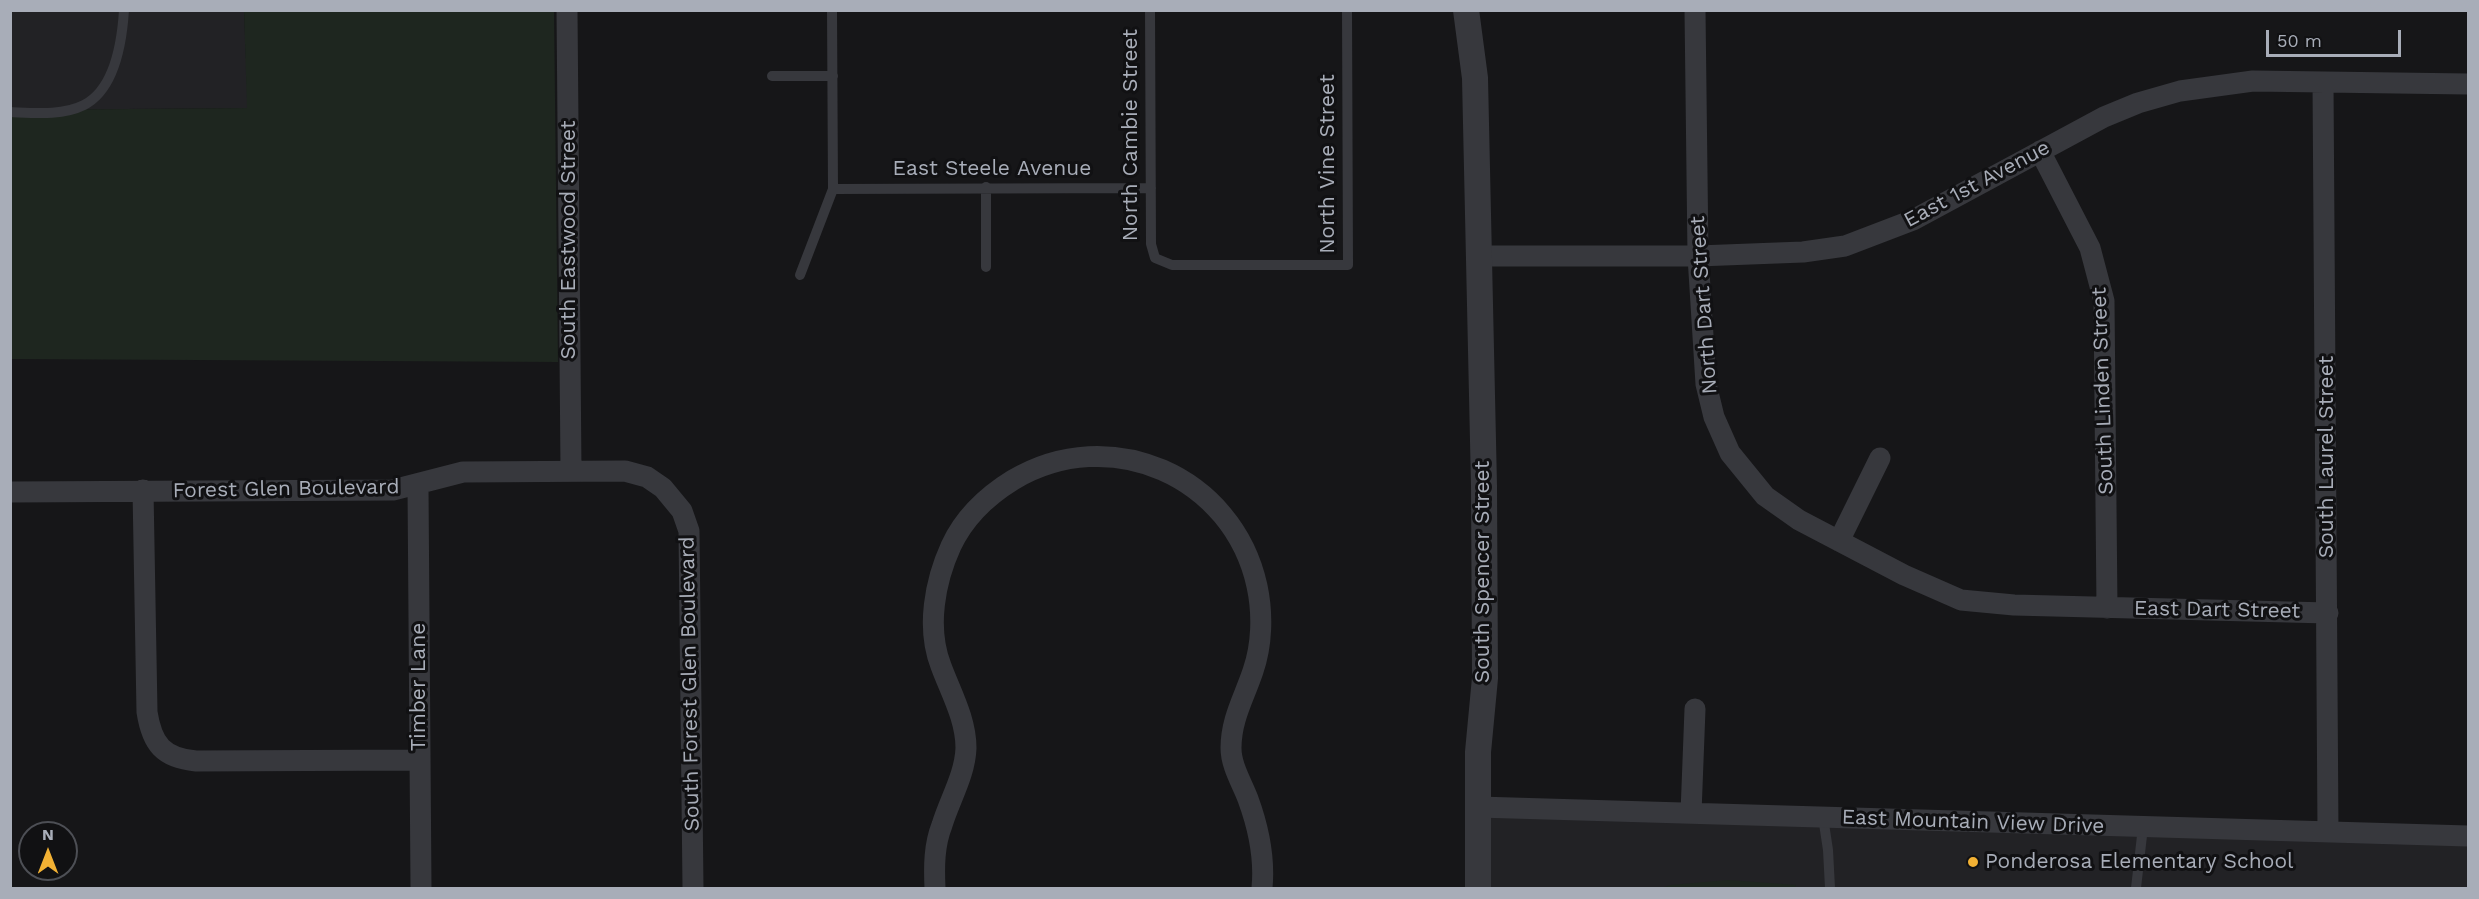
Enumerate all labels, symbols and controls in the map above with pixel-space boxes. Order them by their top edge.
scale bar [2269,18,2404,56]
street label: North Cambie Street [1118,29,1144,241]
text: 50 m [2277,30,2322,51]
street label: North Vine Street [1315,74,1341,254]
street label: South Eastwood Street [556,120,582,360]
street label: East 1st Avenue [1900,135,2054,233]
street label: East Steele Avenue [893,156,1091,182]
street label: North Dart Street [1685,215,1723,395]
street label: South Linden Street [2087,287,2119,495]
street label: South Laurel Street [2314,356,2340,558]
street label: South Spencer Street [1470,461,1496,683]
street label: Forest Glen Boulevard [172,474,400,504]
street label: South Forest Glen Boulevard [675,536,705,832]
street label: East Dart Street [2134,596,2300,624]
street label: Timber Lane [406,623,432,751]
street label: East Mountain View Drive [1841,805,2105,839]
north arrow [18,821,78,881]
text: N [42,825,54,844]
place label: Ponderosa Elementary School [1985,849,2293,875]
marker: Ponderosa Elementary School [1966,855,1980,869]

